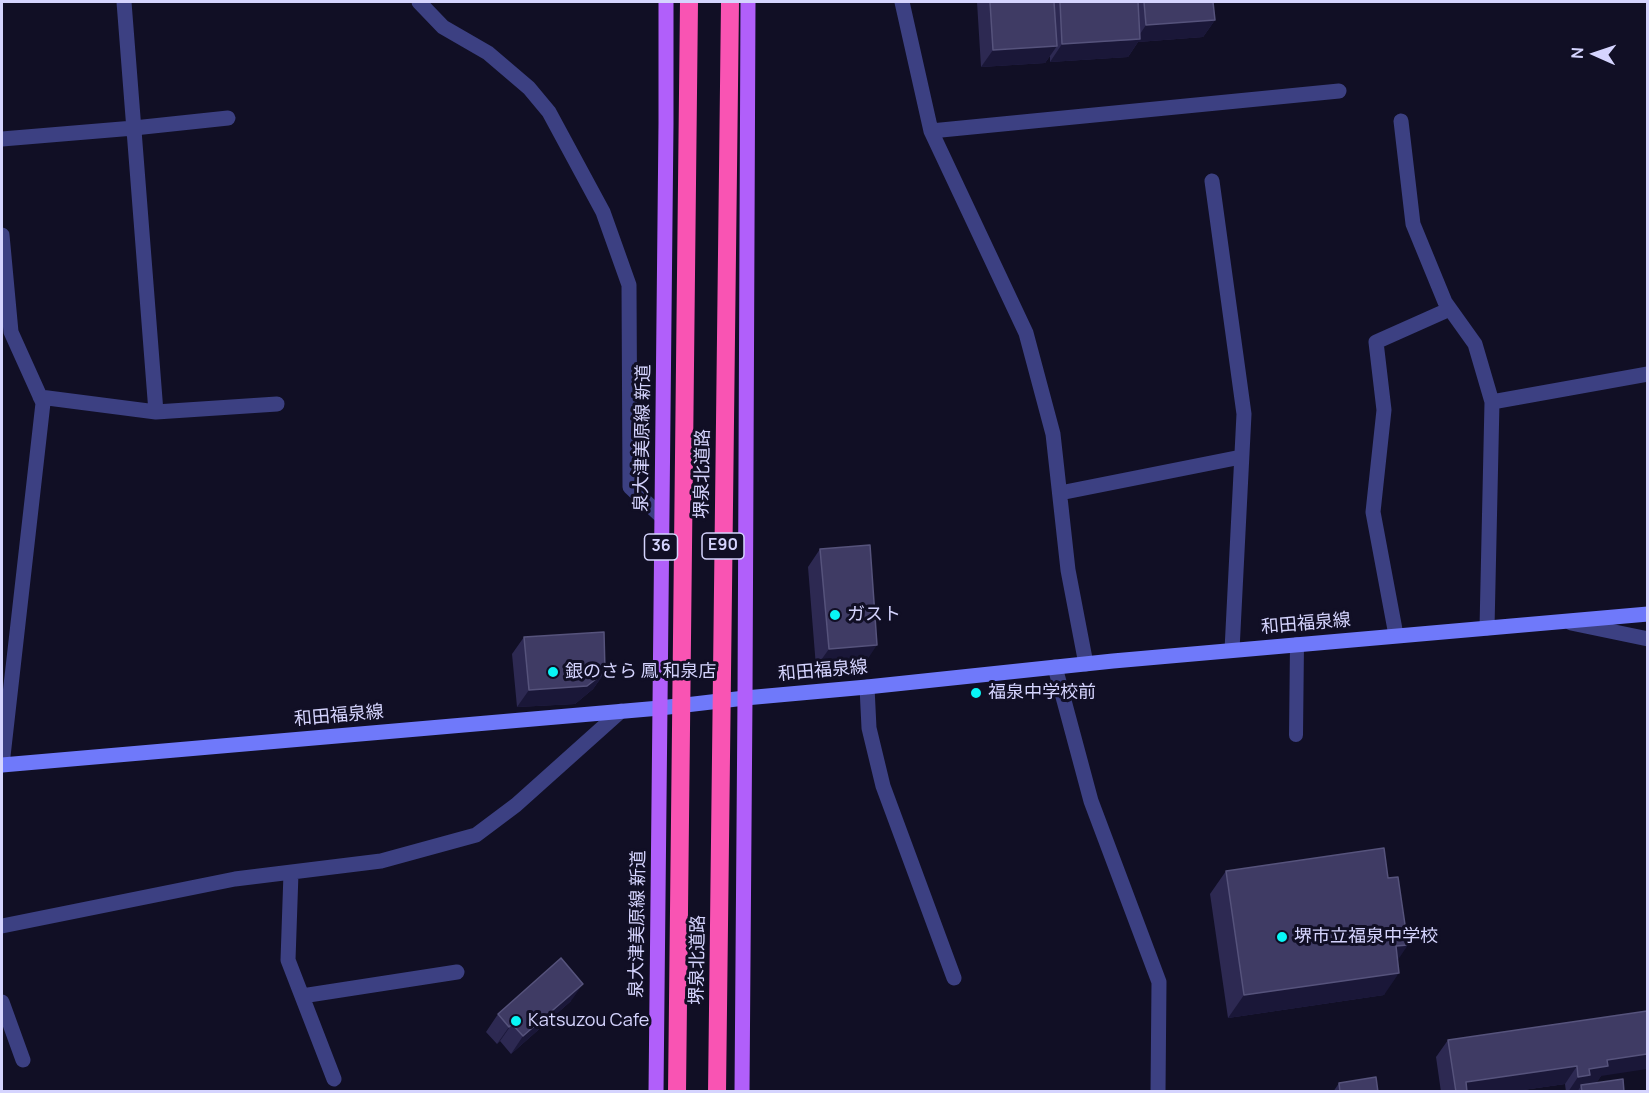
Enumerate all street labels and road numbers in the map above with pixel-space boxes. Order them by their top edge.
street label: 泉大津美原線 新道 [631,364,655,512]
street label: 堺泉北道路 [691,429,715,519]
road number: E90 [702,533,744,559]
road number: 36 [644,534,678,560]
street label: 和田福泉線 [1260,609,1352,639]
street label: 和田福泉線 [777,656,869,686]
street label: 和田福泉線 [293,701,385,731]
street label: 泉大津美原線 新道 [626,850,650,998]
street label: 堺泉北道路 [686,915,710,1005]

